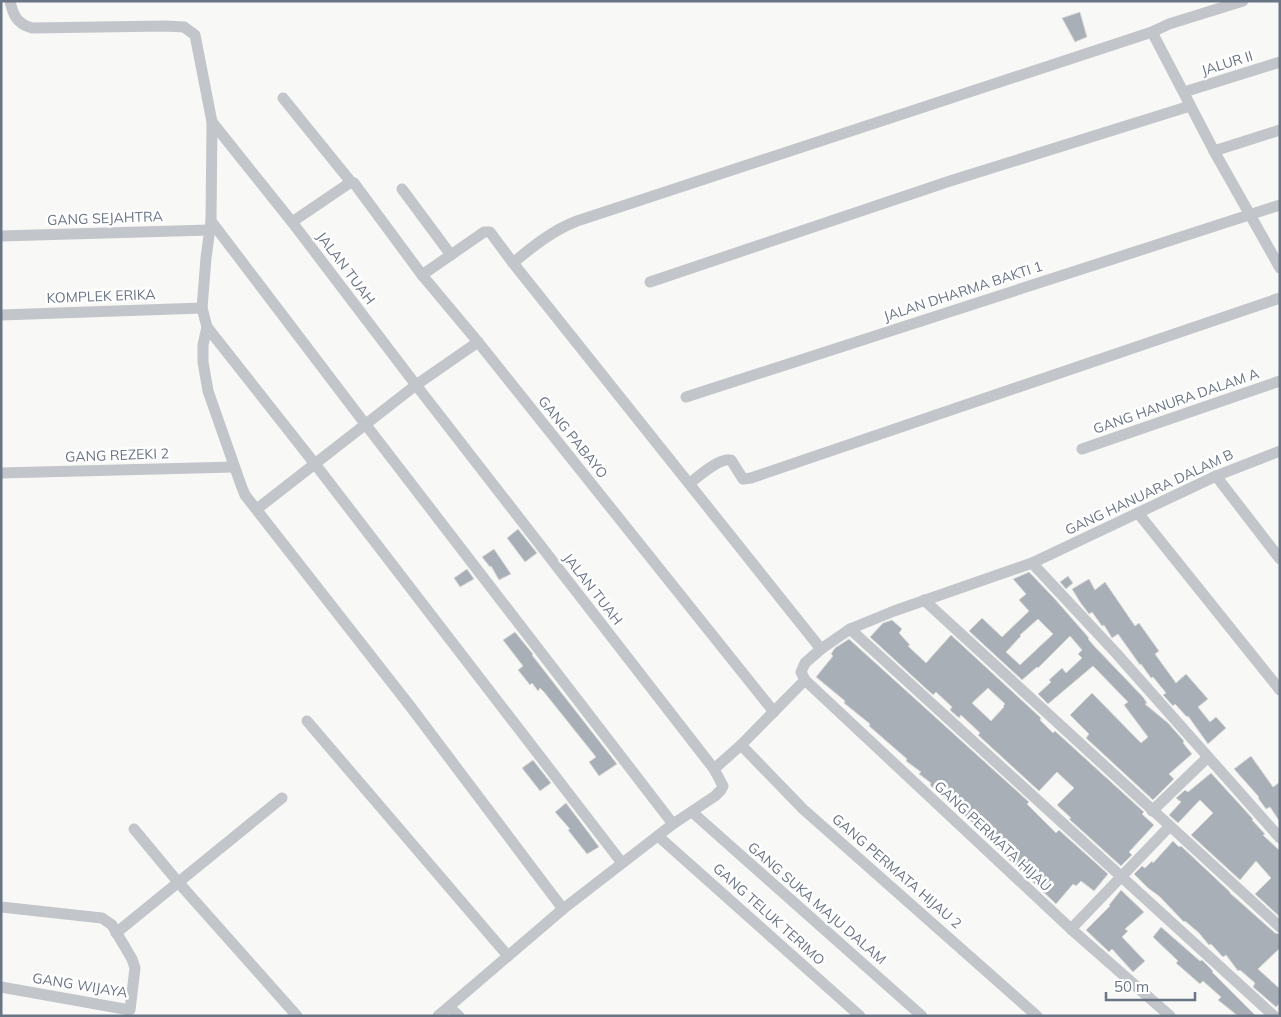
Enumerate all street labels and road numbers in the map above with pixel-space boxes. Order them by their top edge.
street label: JALUR II [1199,47,1255,79]
street label: GANG SEJAHTRA [47,207,164,229]
street label: JALAN TUAH [313,228,379,308]
street label: JALAN DHARMA BAKTI 1 [881,257,1045,325]
street label: KOMPLEK ERIKA [46,285,157,307]
street label: GANG HANURA DALAM A [1091,364,1262,438]
street label: GANG PABAYO [534,392,612,482]
street label: GANG REZEKI 2 [65,444,169,466]
street label: GANG HANUARA DALAM B [1062,445,1236,539]
street label: JALAN TUAH [559,549,627,629]
street label: GANG PERMATA HIJAU [931,777,1055,895]
street label: GANG PERMATA HIJAU 2 [828,810,966,932]
street label: GANG SUKA MAJU DALAM [744,838,890,968]
street label: GANG TELUK TERIMO [709,859,829,969]
street label: GANG WIJAYA [31,969,129,1002]

